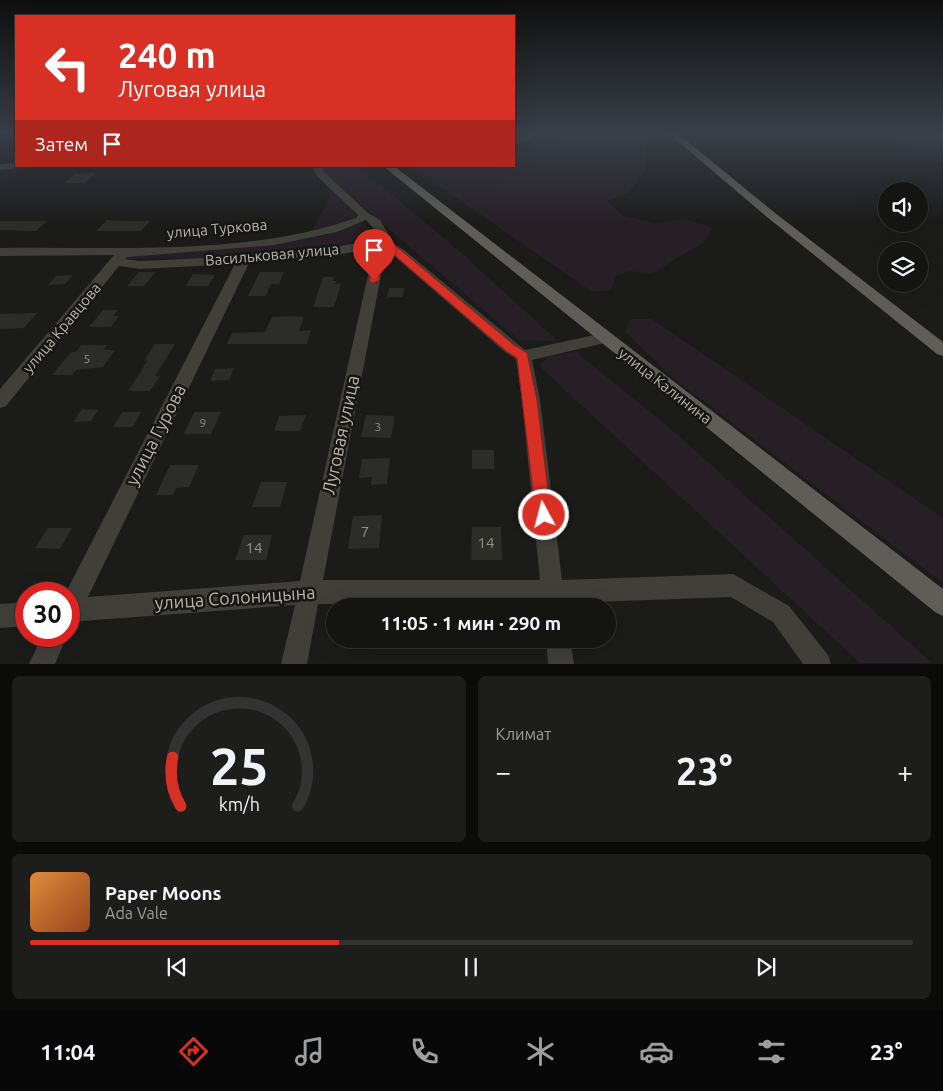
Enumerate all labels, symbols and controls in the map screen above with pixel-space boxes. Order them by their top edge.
icon: left [35,35,100,100]
text: 240 m [118,35,216,75]
text: Луговая улица [118,76,266,101]
icon: arrive [98,130,126,158]
text: Затем [35,133,88,155]
map controls [878,182,928,292]
button: sound [878,182,928,232]
street label: улица Туркова [166,216,268,241]
pin [353,229,395,280]
icon: arrive [360,236,388,264]
street label: Васильковая улица [204,240,340,269]
button: layers [878,242,928,292]
street label: улица Кравцова [19,279,104,376]
street label: улица Калинина [616,344,715,427]
house number: 5 [84,352,90,365]
street label: Луговая улица [318,373,362,496]
street label: улица Гурова [121,381,189,488]
house number: 9 [200,416,206,429]
house number: 3 [375,420,381,433]
position arrow [517,488,569,540]
house number: 7 [361,523,369,540]
house number: 14 [478,534,494,551]
house number: 14 [246,539,262,556]
street label: улица Солоницына [154,581,316,613]
speed limit sign: 30 [15,582,80,647]
text: 11:05 · 1 мин · 290 m [381,612,561,634]
text: Климат [496,725,551,743]
text: 25 [209,737,268,795]
text: 23° [676,750,732,792]
text: − [496,756,511,787]
text: + [897,756,913,787]
text: km/h [218,794,259,814]
text: Paper Moons [105,882,222,904]
text: Ada Vale [105,904,168,922]
icon: previous [163,953,191,981]
icon: pause [457,953,485,981]
icon: next [752,953,780,981]
icon: directions [176,1034,211,1069]
icon: music [292,1034,327,1069]
icon: phone [407,1034,442,1069]
icon: climate [523,1034,558,1069]
icon: car [639,1034,674,1069]
icon: filters [754,1034,789,1069]
text: 11:04 [40,1039,95,1064]
text: 23° [870,1039,903,1064]

